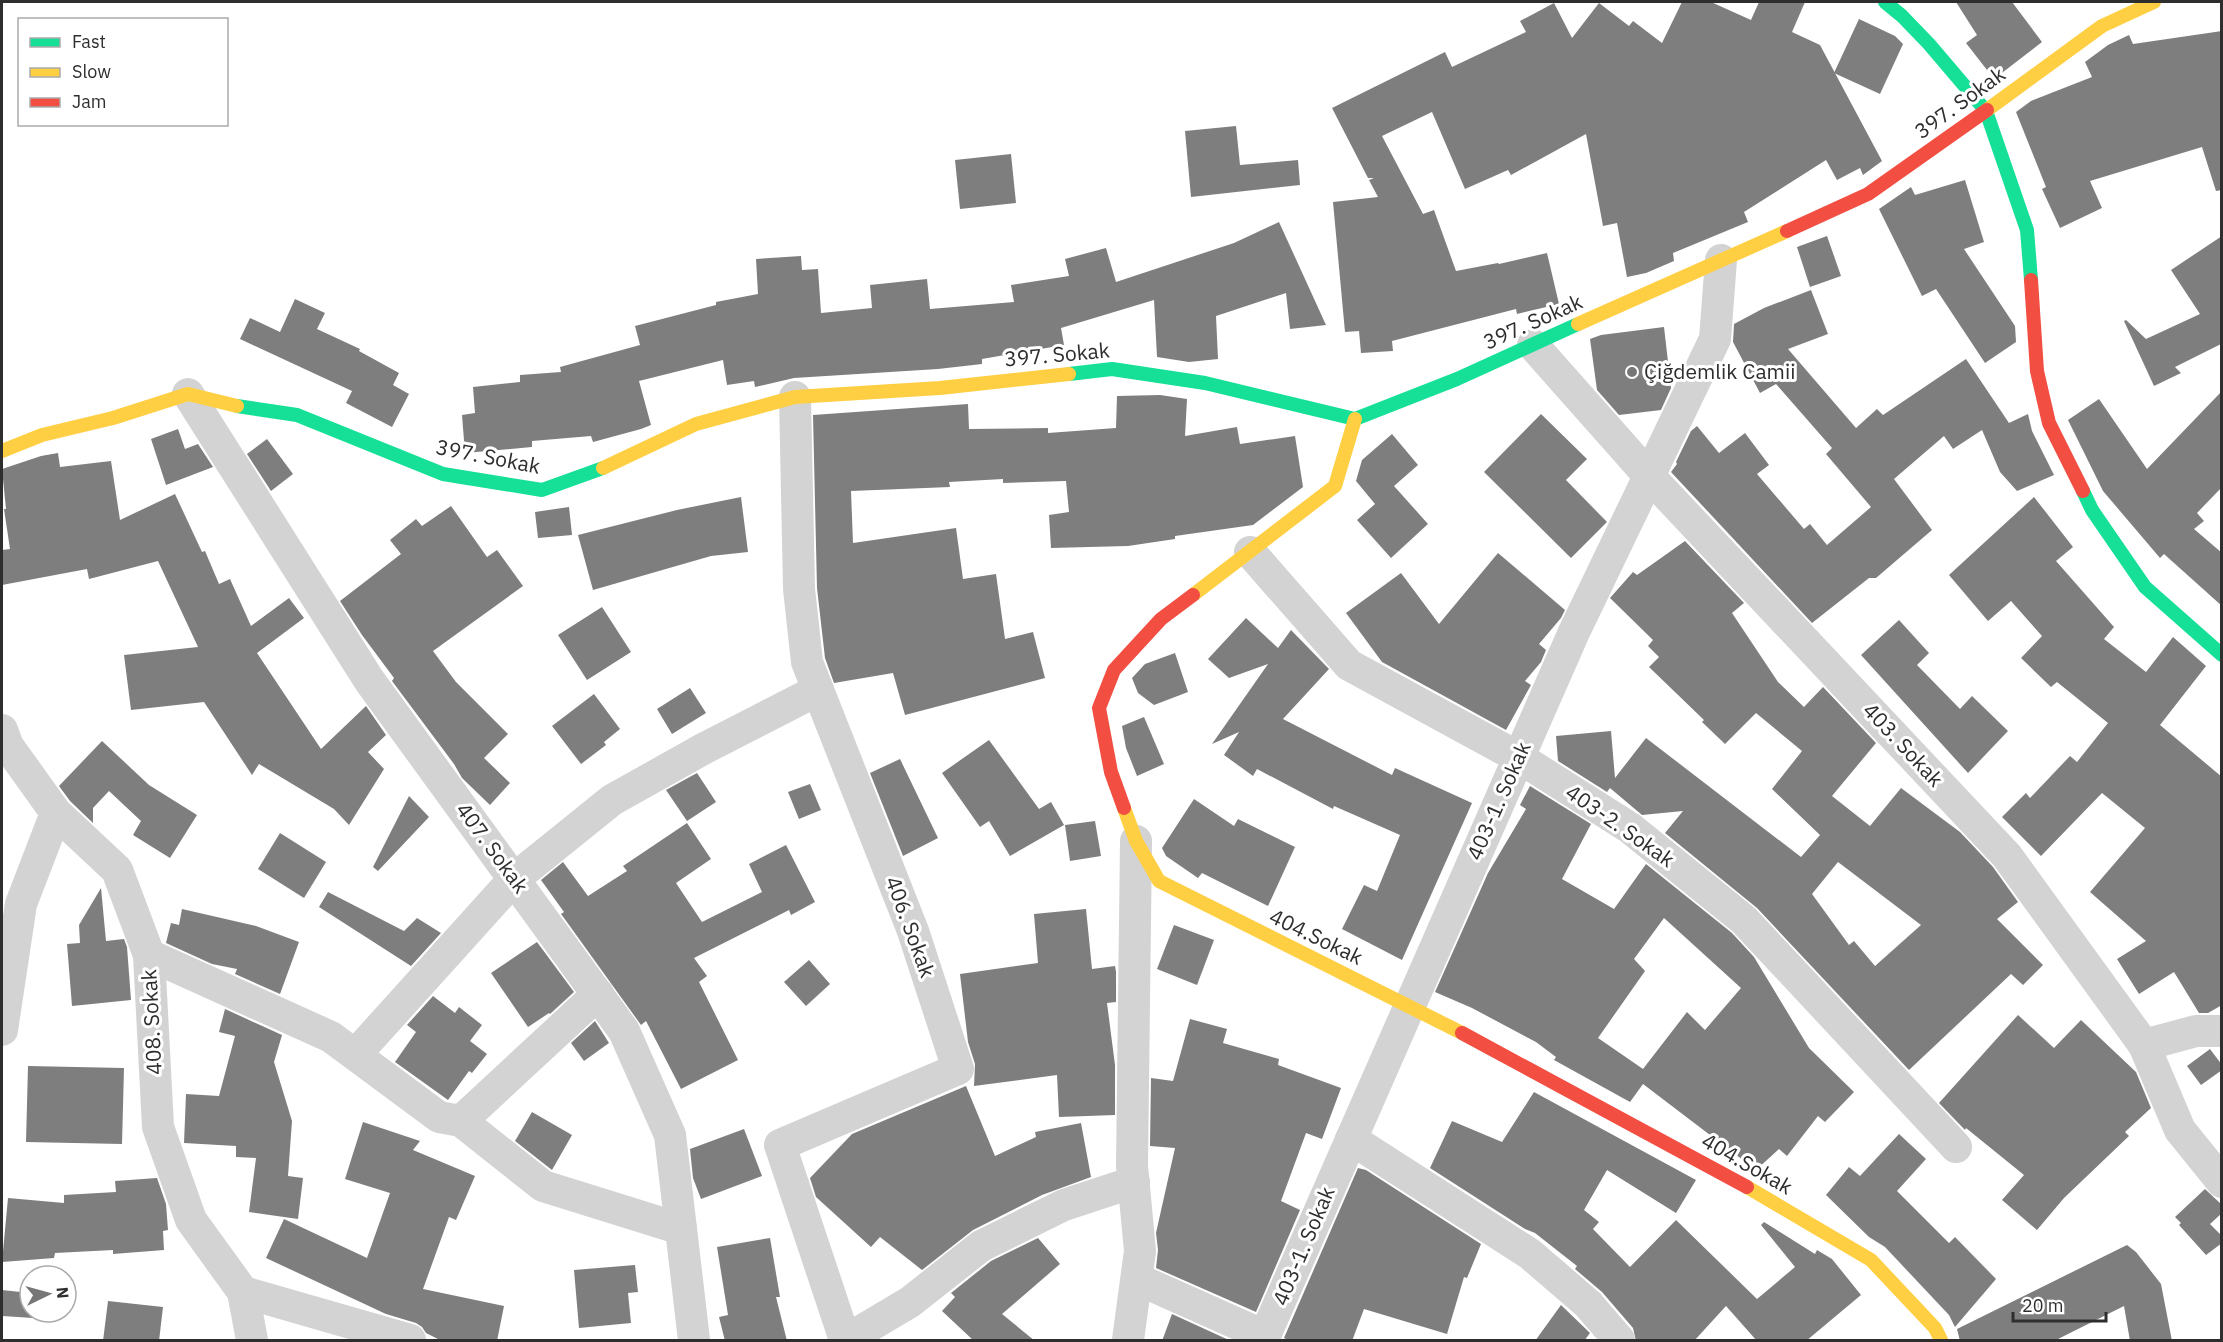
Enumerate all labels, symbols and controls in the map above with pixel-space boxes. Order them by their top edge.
legend [18,18,228,126]
text: Fast [72,30,106,53]
text: Slow [72,60,111,83]
street label: 397. Sokak [1908,60,2010,145]
text: Jam [72,90,107,113]
street label: 397. Sokak [1479,287,1587,355]
street label: 397. Sokak [1003,335,1111,373]
place label: Çiğdemlik Camii [1644,357,1795,385]
marker: Çiğdemlik Camii [1625,365,1639,379]
street label: 397. Sokak [434,432,543,480]
street label: 403. Sokak [1857,696,1950,793]
street label: 403-1. Sokak [1460,737,1537,864]
street label: 403-2. Sokak [1561,777,1680,873]
street label: 407. Sokak [450,796,535,898]
street label: 406. Sokak [880,872,942,981]
street label: 404.Sokak [1265,901,1368,971]
street label: 408. Sokak [134,969,168,1076]
street label: 404.Sokak [1697,1126,1798,1200]
street label: 403-1. Sokak [1265,1182,1341,1309]
north arrow [18,1264,78,1324]
scale bar [2013,1285,2106,1323]
text: N [52,1286,73,1299]
text: 20 m [2022,1294,2064,1317]

